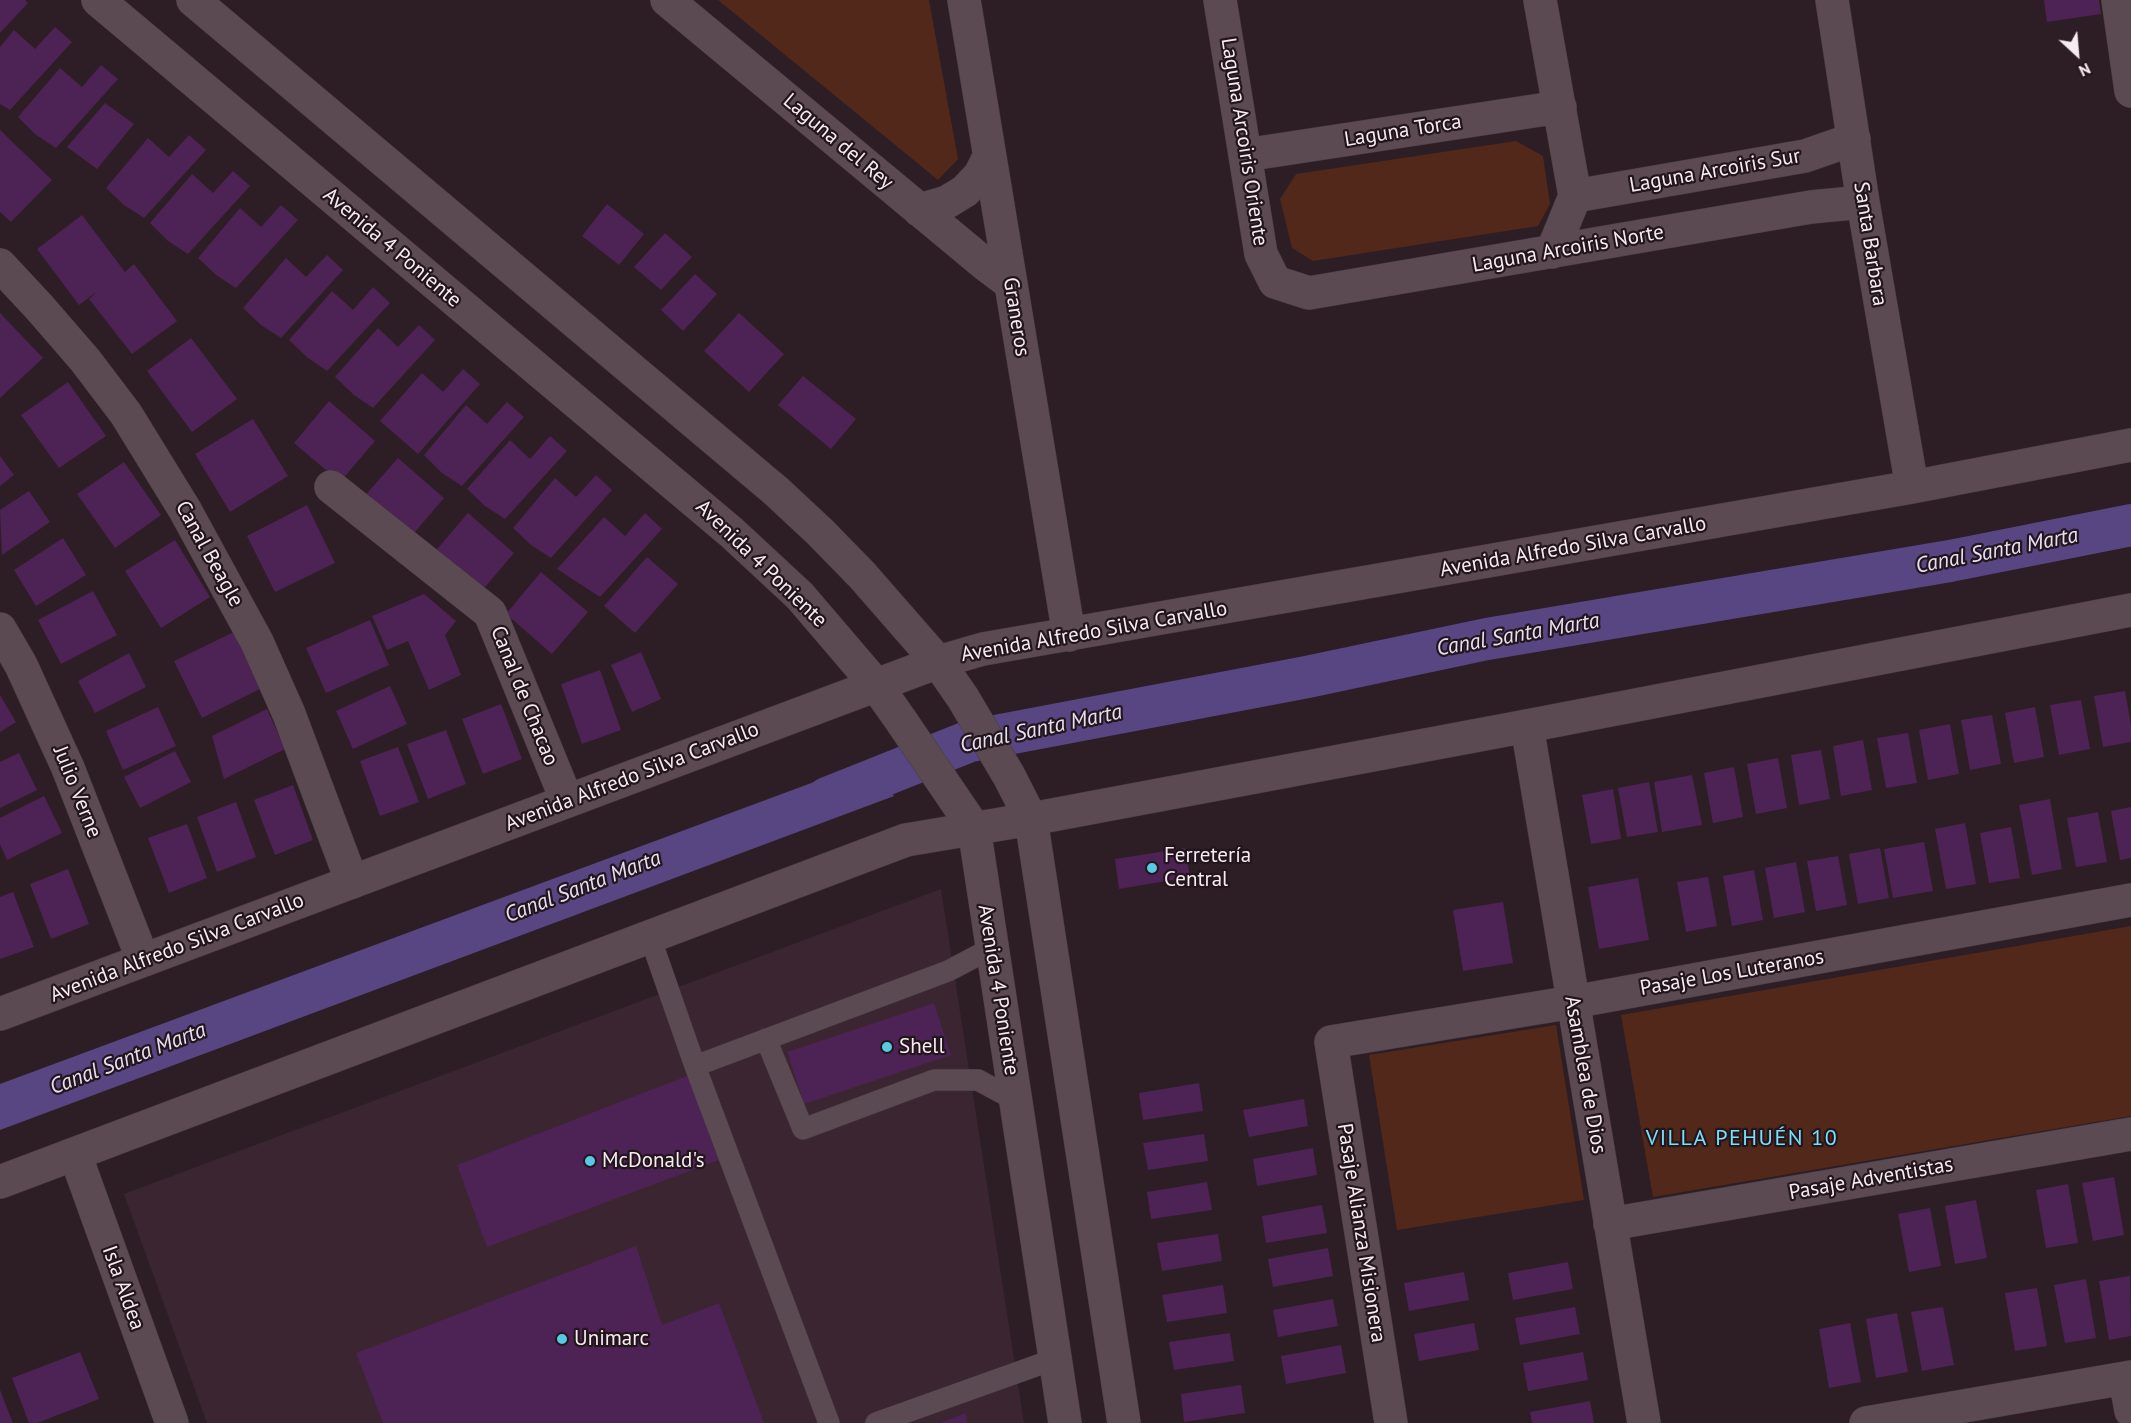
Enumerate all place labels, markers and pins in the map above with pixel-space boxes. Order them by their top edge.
place label: Ferretería Central [1164,843,1251,893]
marker: Ferretería Central [1145,861,1159,875]
place label: Shell [899,1034,945,1060]
marker: Shell [880,1040,894,1054]
place label: McDonald's [602,1148,705,1174]
marker: McDonald's [583,1154,597,1168]
place label: Unimarc [574,1326,649,1352]
marker: Unimarc [555,1332,569,1346]

